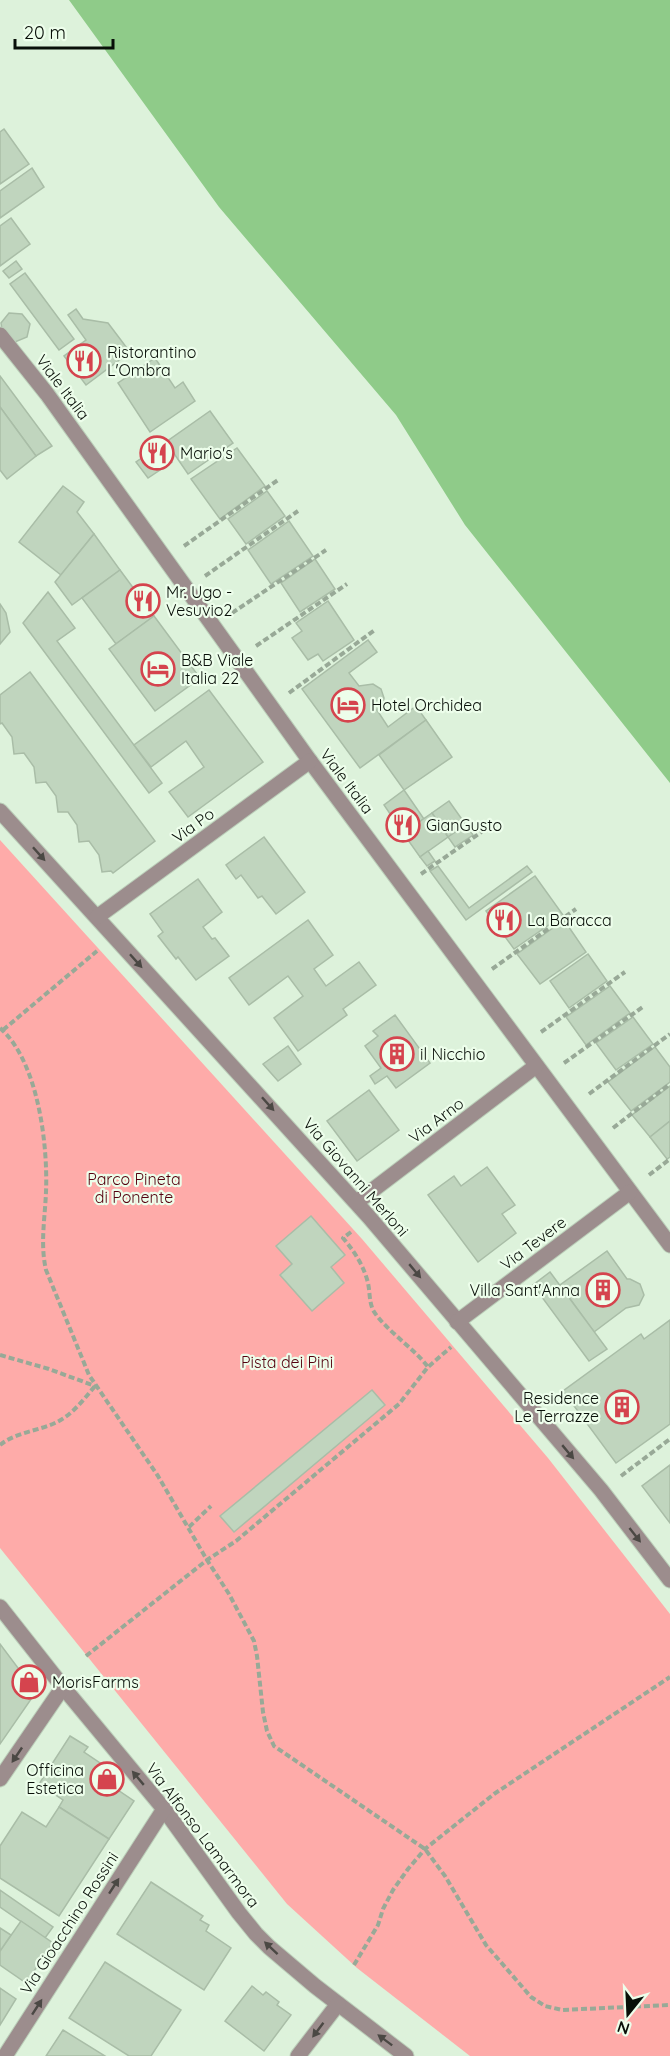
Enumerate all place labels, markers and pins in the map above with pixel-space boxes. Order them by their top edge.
place label: Ristorantino L'Ombra [107,342,196,380]
restaurant icon: Ristorantino L'Ombra [66,343,102,379]
restaurant icon: Mario's [139,435,175,471]
place label: Mario's [180,443,233,463]
place label: Mr. Ugo - Vesuvio2 [166,582,232,620]
restaurant icon: Mr. Ugo - Vesuvio2 [125,583,161,619]
place label: B&B Viale Italia 22 [181,650,253,688]
hotel icon: B&B Viale Italia 22 [140,651,176,687]
hotel icon: Hotel Orchidea [330,687,366,723]
place label: Hotel Orchidea [371,695,482,715]
restaurant icon: GianGusto [385,807,421,843]
place label: GianGusto [426,815,502,835]
restaurant icon: La Baracca [486,902,522,938]
place label: La Baracca [527,910,612,930]
building icon: il Nicchio [379,1036,415,1072]
place label: il Nicchio [420,1044,485,1064]
building icon: Villa Sant'Anna [585,1272,621,1308]
place label: Villa Sant'Anna [470,1280,580,1300]
place label: Residence Le Terrazze [514,1388,599,1426]
building icon: Residence Le Terrazze [604,1389,640,1425]
shop icon: MorisFarms [11,1664,47,1700]
place label: MorisFarms [52,1672,139,1692]
place label: Officina Estetica [26,1760,84,1798]
shop icon: Officina Estetica [89,1761,125,1797]

